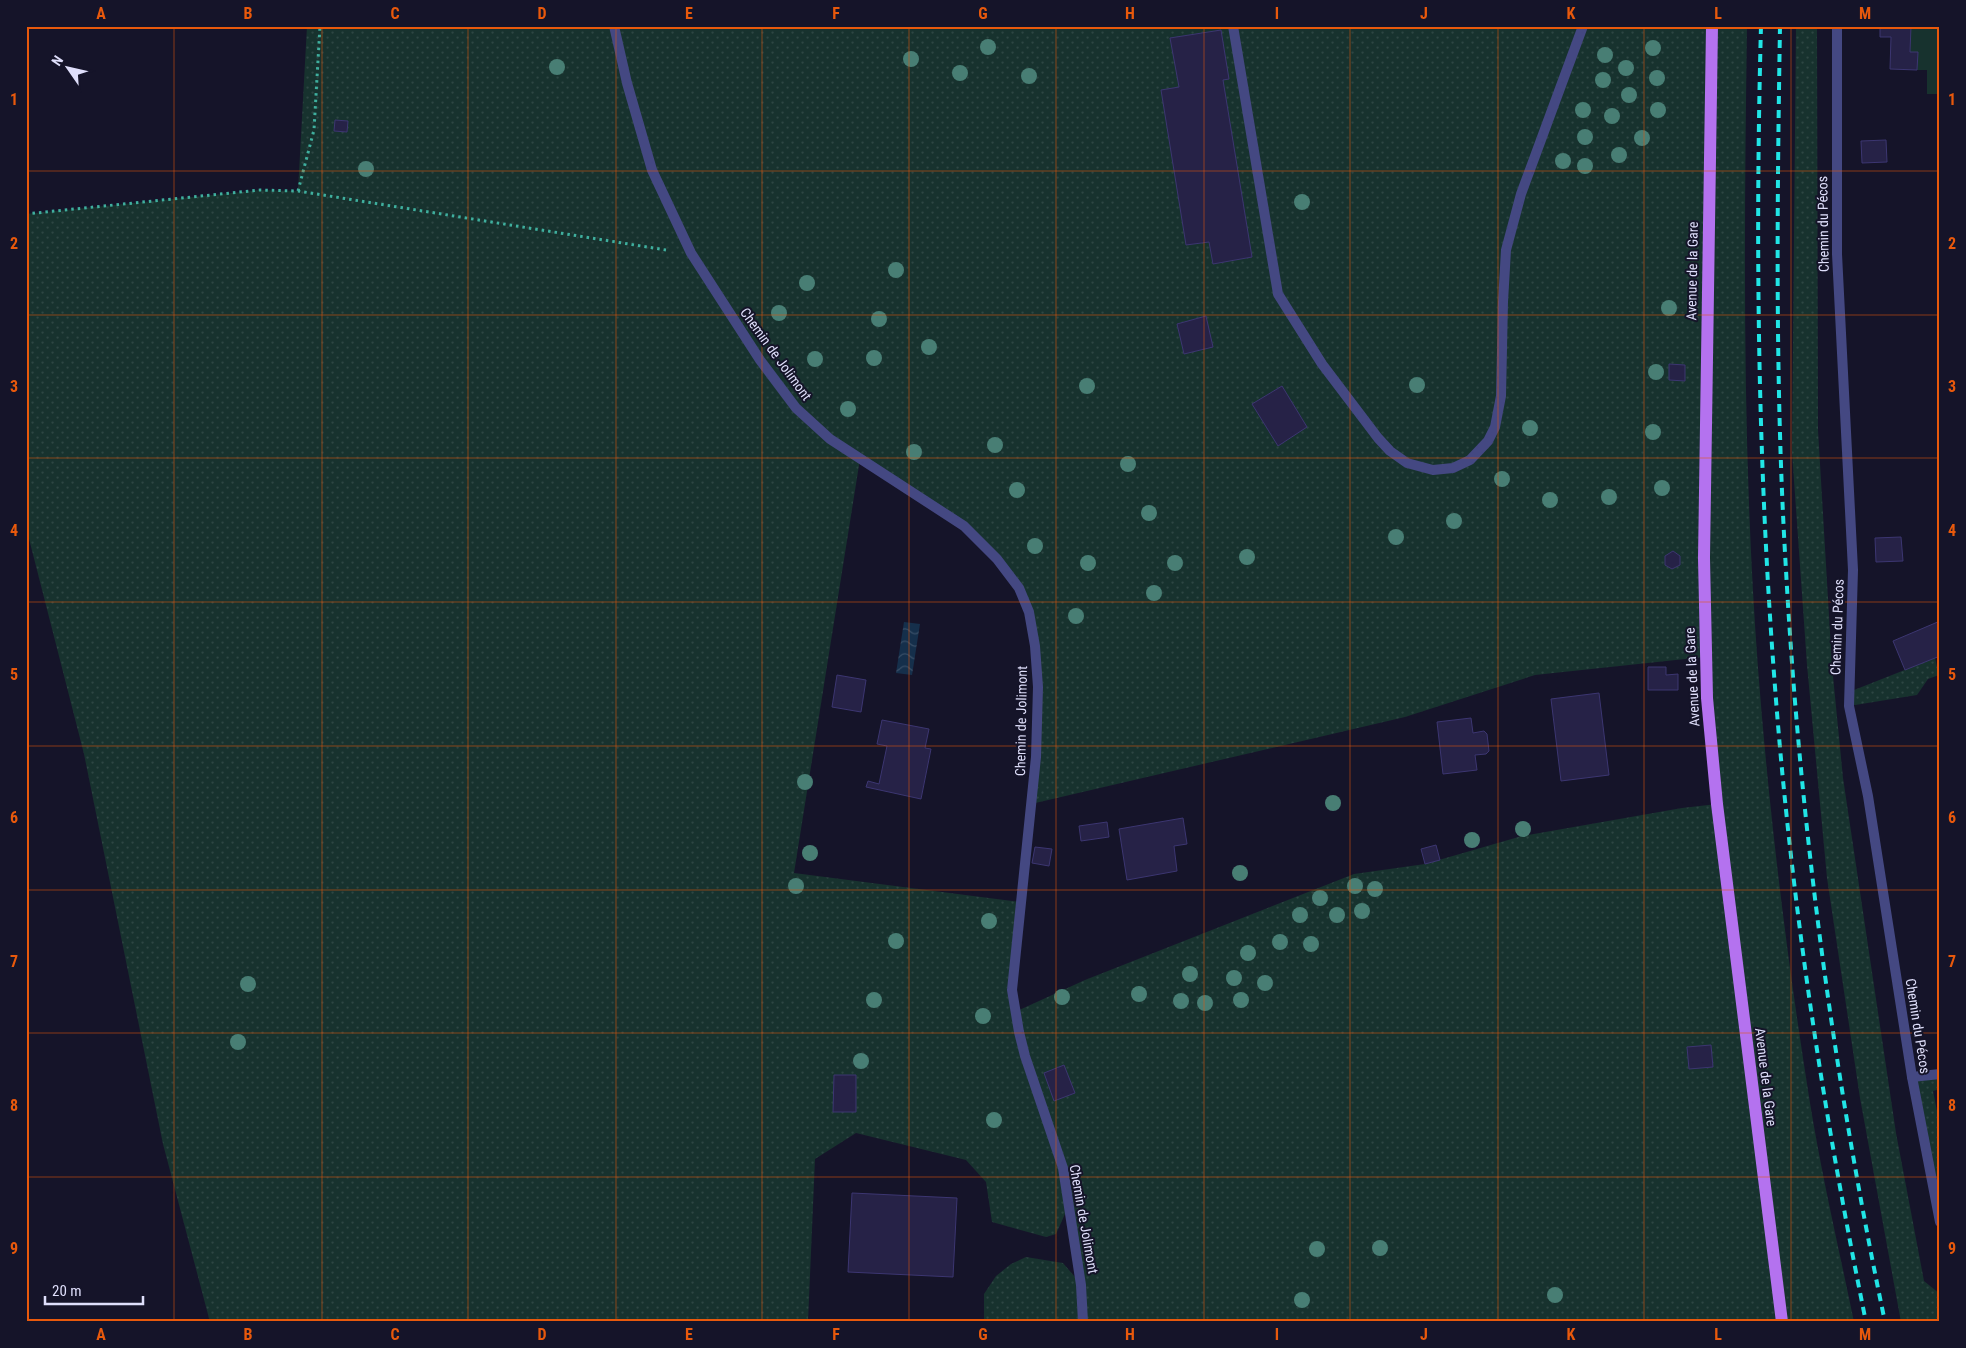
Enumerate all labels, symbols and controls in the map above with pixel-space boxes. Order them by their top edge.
text: A [96,4,106,23]
text: B [244,4,253,23]
text: C [390,4,400,23]
text: D [537,4,547,23]
text: E [685,4,693,23]
text: F [832,4,840,23]
text: G [978,4,988,23]
text: H [1125,4,1135,23]
text: I [1275,4,1279,23]
text: J [1420,4,1428,23]
text: K [1567,4,1576,23]
text: L [1714,4,1722,23]
text: M [1859,4,1871,23]
north arrow [42,42,92,92]
text: N [48,53,66,69]
text: 1 [10,90,18,109]
text: 1 [1948,90,1956,109]
street label: Chemin du Pécos [1814,176,1832,272]
street label: Avenue de la Gare [1683,221,1701,321]
text: 2 [10,234,18,253]
text: 2 [1948,234,1956,253]
street label: Chemin de Jolimont [737,305,815,403]
text: 3 [10,377,18,396]
text: 3 [1948,377,1956,396]
text: 4 [10,521,18,540]
text: 4 [1948,521,1956,540]
street label: Chemin du Pécos [1827,579,1847,675]
street label: Avenue de la Gare [1681,627,1703,727]
text: 5 [10,665,18,684]
text: 5 [1948,665,1956,684]
street label: Chemin de Jolimont [1012,666,1030,776]
text: 6 [10,808,18,827]
text: 6 [1948,808,1956,827]
text: 7 [10,952,18,971]
text: 7 [1948,952,1956,971]
street label: Chemin du Pécos [1903,977,1933,1075]
street label: Avenue de la Gare [1752,1027,1780,1128]
text: 8 [10,1096,18,1115]
text: 8 [1948,1096,1956,1115]
street label: Chemin de Jolimont [1067,1163,1101,1275]
text: 9 [10,1239,18,1258]
text: 9 [1948,1239,1956,1258]
scale bar [45,1273,142,1305]
text: 20 m [52,1282,82,1300]
text: A [96,1325,106,1344]
text: B [244,1325,253,1344]
text: C [390,1325,400,1344]
text: D [537,1325,547,1344]
text: E [685,1325,693,1344]
text: F [832,1325,840,1344]
text: G [978,1325,988,1344]
text: H [1125,1325,1135,1344]
text: I [1275,1325,1279,1344]
text: J [1420,1325,1428,1344]
text: K [1567,1325,1576,1344]
text: L [1714,1325,1722,1344]
text: M [1859,1325,1871,1344]

